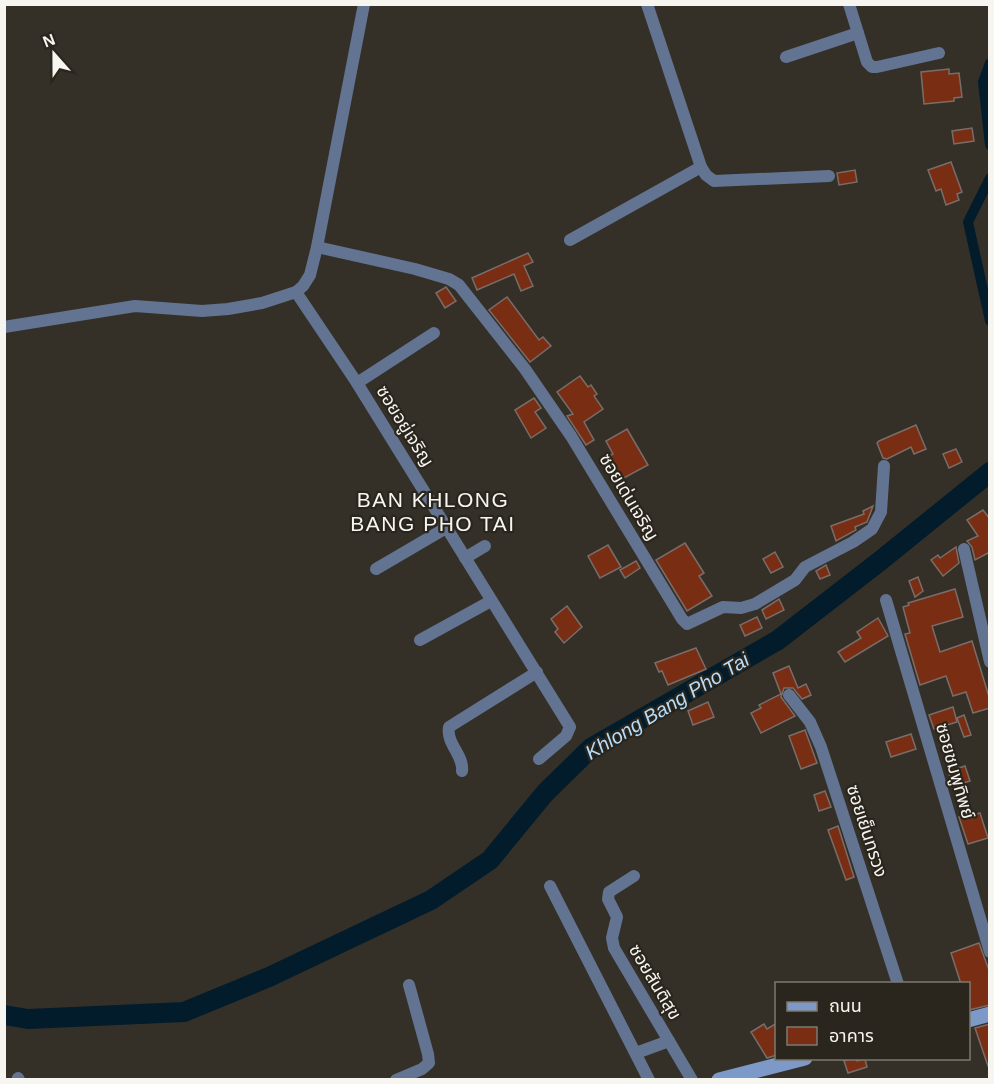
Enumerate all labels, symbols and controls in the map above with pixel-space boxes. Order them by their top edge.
north arrow [24,24,84,84]
text: N [40,30,57,50]
street label: ซอยอยู่เจริญ [371,382,438,471]
street label: ซอยเด่นเจริญ [595,450,663,544]
district label: BAN KHLONG BANG PHO TAI [350,488,516,535]
water label: Khlong Bang Pho Tai [581,648,753,764]
street label: ซอยชมพูทิพย์ [930,721,978,822]
street label: ซอยเย็นทรวง [843,782,891,880]
street label: ซอยสันติสุข [624,941,685,1024]
legend [775,982,970,1060]
text: ถนน [829,996,862,1016]
text: อาคาร [829,1026,874,1046]

